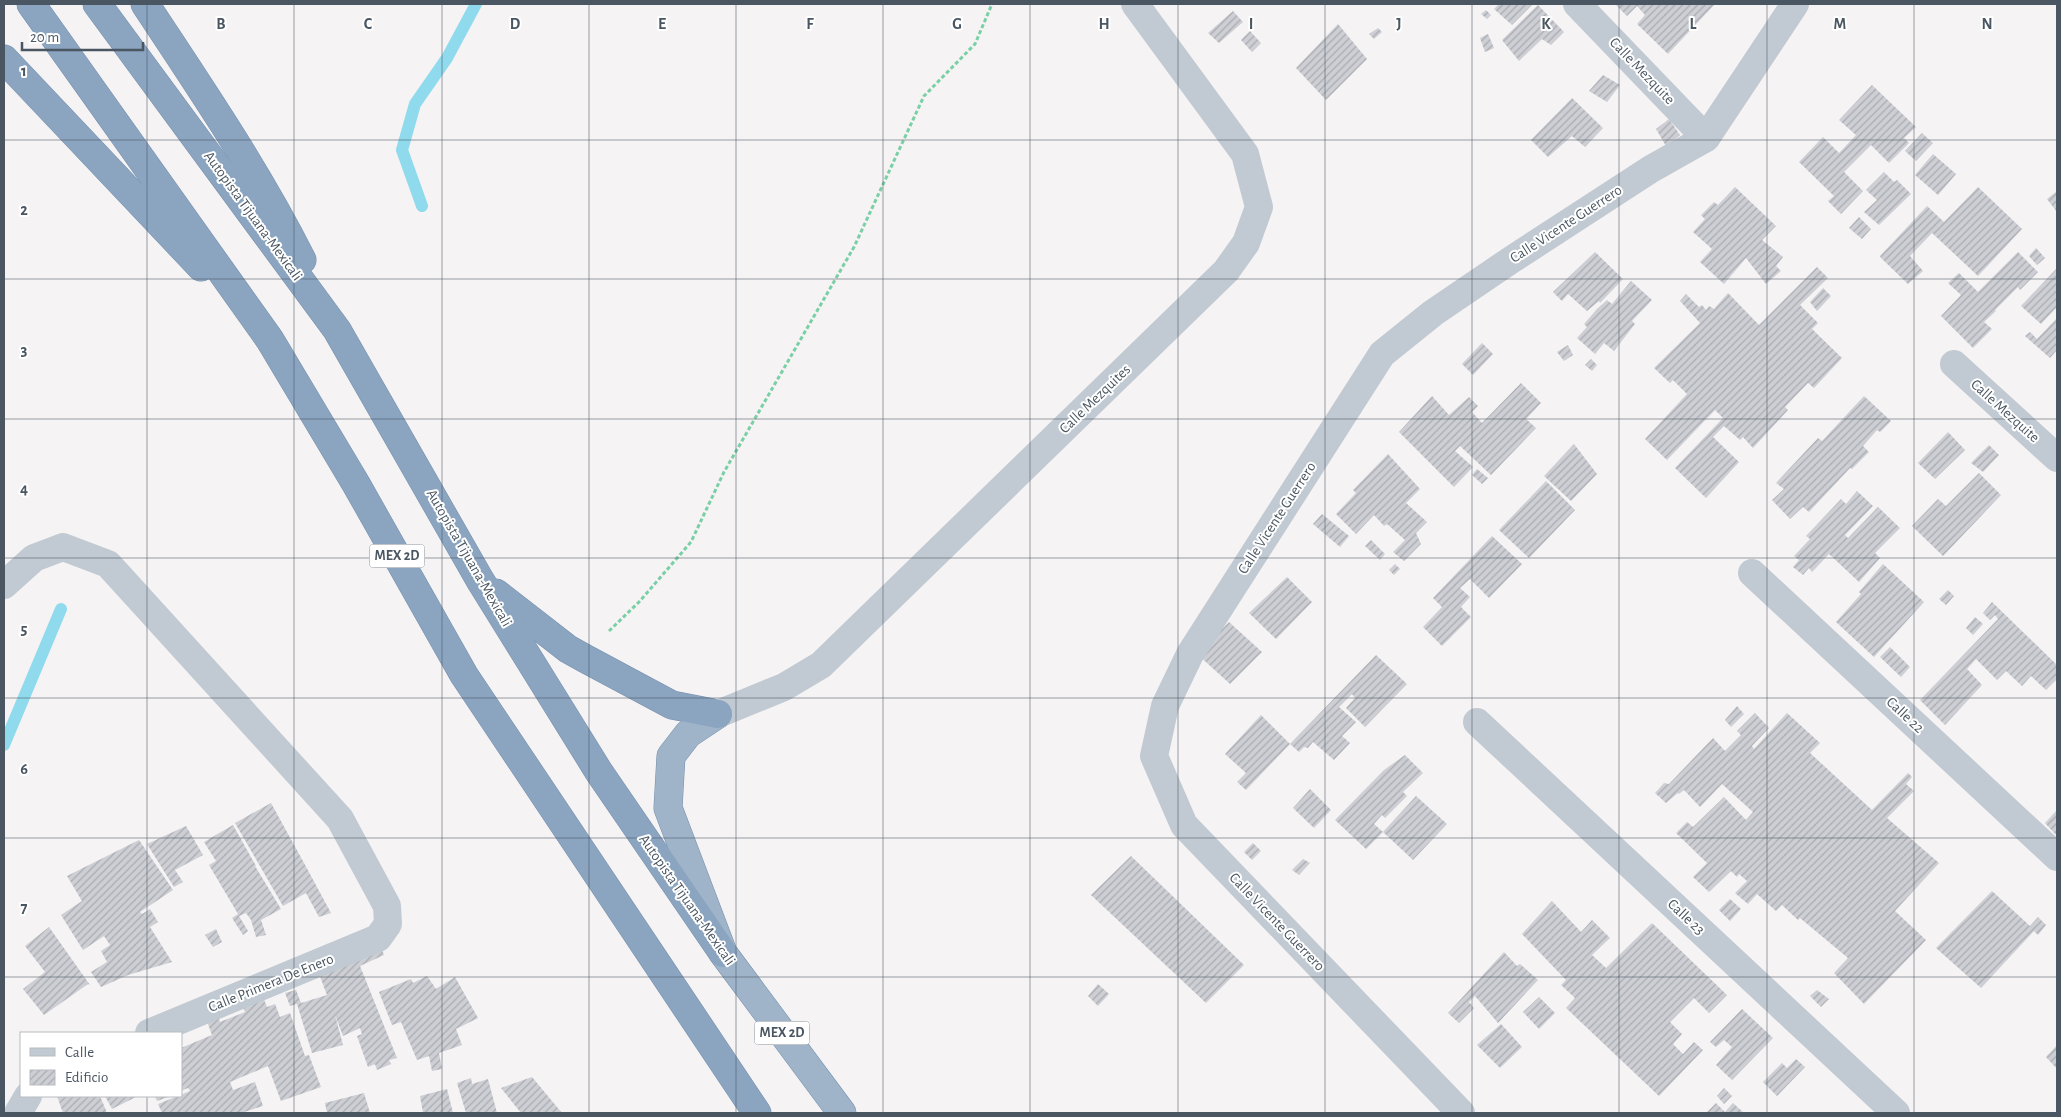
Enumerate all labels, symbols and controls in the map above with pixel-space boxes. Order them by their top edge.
text: B [216,16,226,32]
text: C [364,16,373,32]
text: D [510,16,521,32]
text: E [658,16,666,32]
text: F [806,16,814,32]
text: G [952,16,962,32]
text: H [1098,16,1110,32]
text: I [1249,16,1253,32]
text: J [1396,16,1402,32]
text: K [1541,16,1551,32]
text: L [1690,16,1697,32]
text: M [1834,16,1846,32]
text: N [1981,16,1993,32]
scale bar [22,20,144,52]
text: 20 m [30,30,59,45]
street label: Calle Mezquite [1607,35,1677,107]
text: 1 [21,63,27,79]
street label: Autopista Tijuana-Mexicali [201,149,305,283]
street label: Calle Vicente Guerrero [1507,182,1625,266]
text: 2 [20,202,28,218]
text: 3 [21,342,28,358]
street label: Calle Mezquites [1057,362,1133,436]
street label: Calle Mezquite [1968,377,2042,446]
street label: Calle Vicente Guerrero [1235,459,1319,577]
text: 4 [20,481,28,497]
street label: Autopista Tijuana-Mexicali [424,487,514,629]
road number: MEX 2D [370,544,424,568]
text: 5 [21,621,28,637]
street label: Calle 22 [1883,694,1927,736]
text: 6 [20,761,28,777]
street label: Autopista Tijuana-Mexicali [636,832,738,968]
street label: Calle Vicente Guerrero [1226,870,1328,974]
street label: Calle 23 [1665,896,1707,938]
text: 7 [21,900,28,916]
street label: Calle Primera De Enero [206,951,336,1015]
road number: MEX 2D [754,1021,810,1044]
legend [20,1032,182,1097]
text: Calle [65,1045,94,1060]
text: Edificio [65,1070,108,1085]

